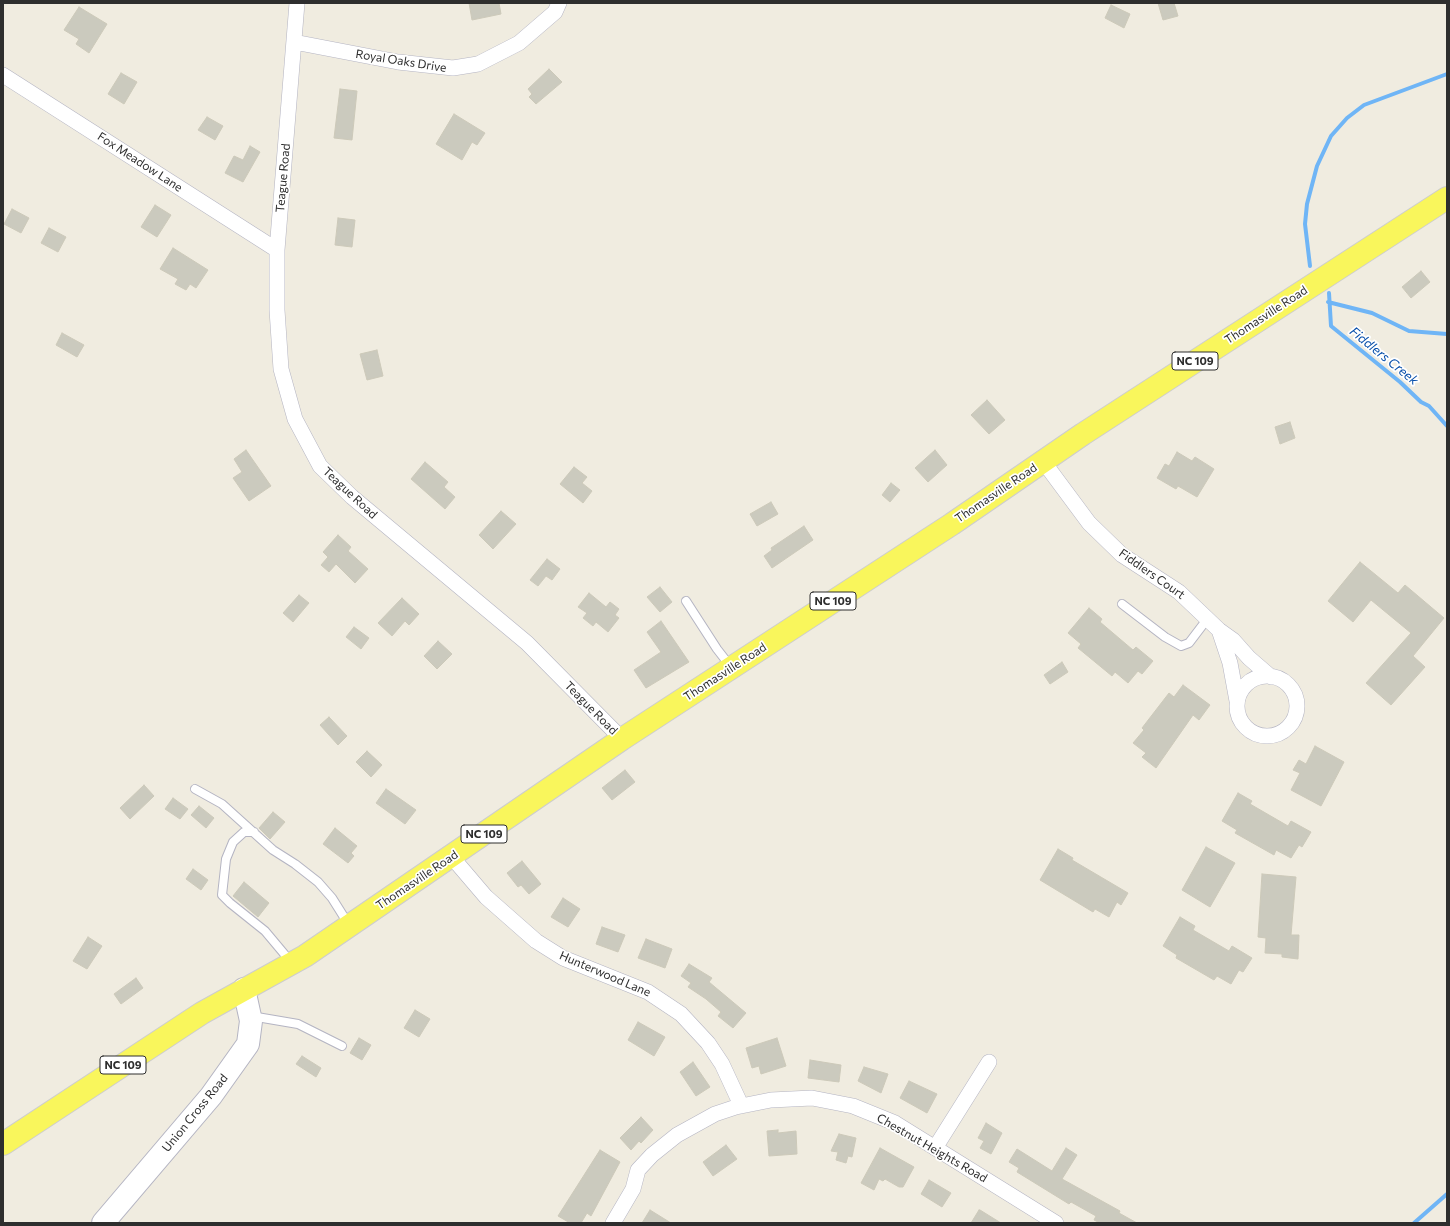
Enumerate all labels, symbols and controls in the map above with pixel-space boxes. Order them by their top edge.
street label: Royal Oaks Drive [355,47,447,75]
street label: Fox Meadow Lane [95,129,185,195]
street label: Teague Road [273,143,293,213]
street label: Thomasville Road [1222,283,1310,347]
water label: Fiddlers Creek [1346,324,1422,388]
road number: NC 109 [1172,352,1218,370]
street label: Thomasville Road [952,460,1040,526]
street label: Teague Road [320,464,380,522]
street label: Fiddlers Court [1116,546,1188,602]
road number: NC 109 [810,592,856,610]
street label: Thomasville Road [681,640,769,704]
street label: Teague Road [561,678,621,738]
road number: NC 109 [461,825,507,843]
street label: Thomasville Road [373,847,461,913]
street label: Hunterwood Lane [557,948,653,1000]
road number: NC 109 [100,1056,146,1074]
street label: Union Cross Road [159,1071,231,1155]
street label: Chestnut Heights Road [874,1111,990,1185]

